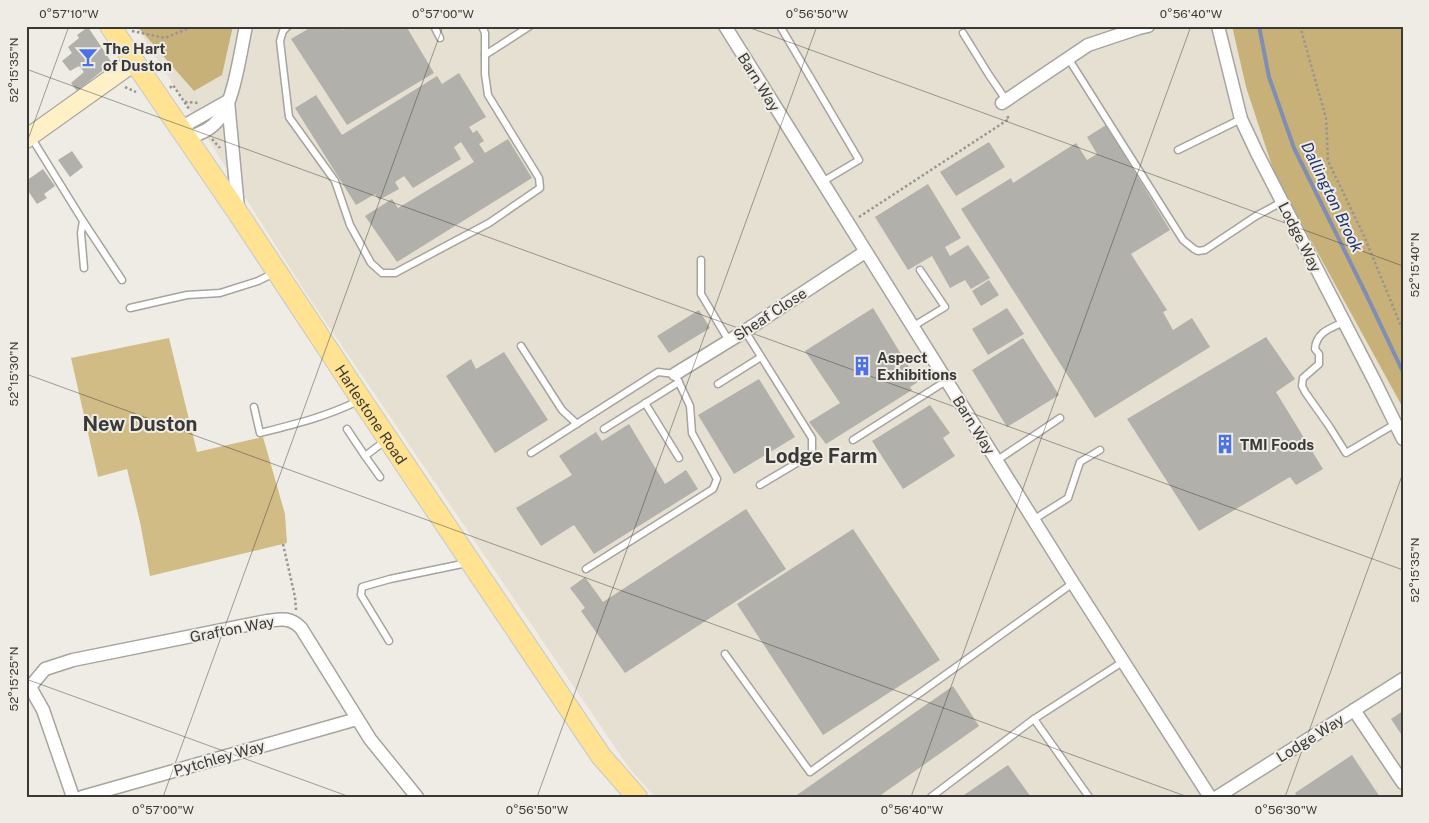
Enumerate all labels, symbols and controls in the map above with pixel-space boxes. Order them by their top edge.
text: 0°57'10"W [39,7,99,21]
text: 0°57'00"W [412,7,475,21]
text: 0°56'50"W [786,7,849,21]
text: 0°56'40"W [1160,7,1223,21]
text: 52°15'35"N [7,37,21,103]
place label: The Hart of Duston [103,40,172,74]
bar icon: The Hart of Duston [77,46,99,68]
street label: Barn Way [734,50,784,114]
water label: Dallington Brook [1297,139,1367,256]
street label: Lodge Way [1275,199,1325,275]
text: 52°15'40"N [1408,233,1422,297]
street label: Sheaf Close [730,284,810,344]
text: 52°15'30"N [7,342,21,406]
place label: Aspect Exhibitions [877,349,957,383]
building icon: Aspect Exhibitions [851,355,873,377]
street label: Harlestone Road [332,361,411,467]
street label: Barn Way [949,393,999,457]
district label: New Duston [83,412,197,436]
building icon: TMI Foods [1214,433,1236,455]
place label: TMI Foods [1240,436,1314,453]
district label: Lodge Farm [765,444,877,468]
text: 52°15'35"N [1408,537,1422,603]
street label: Grafton Way [188,612,276,646]
text: 52°15'25"N [7,647,21,711]
street label: Lodge Way [1273,711,1347,765]
street label: Pytchley Way [172,737,266,779]
text: 0°57'00"W [132,803,195,817]
text: 0°56'50"W [506,803,569,817]
text: 0°56'40"W [881,803,944,817]
text: 0°56'30"W [1255,803,1318,817]

